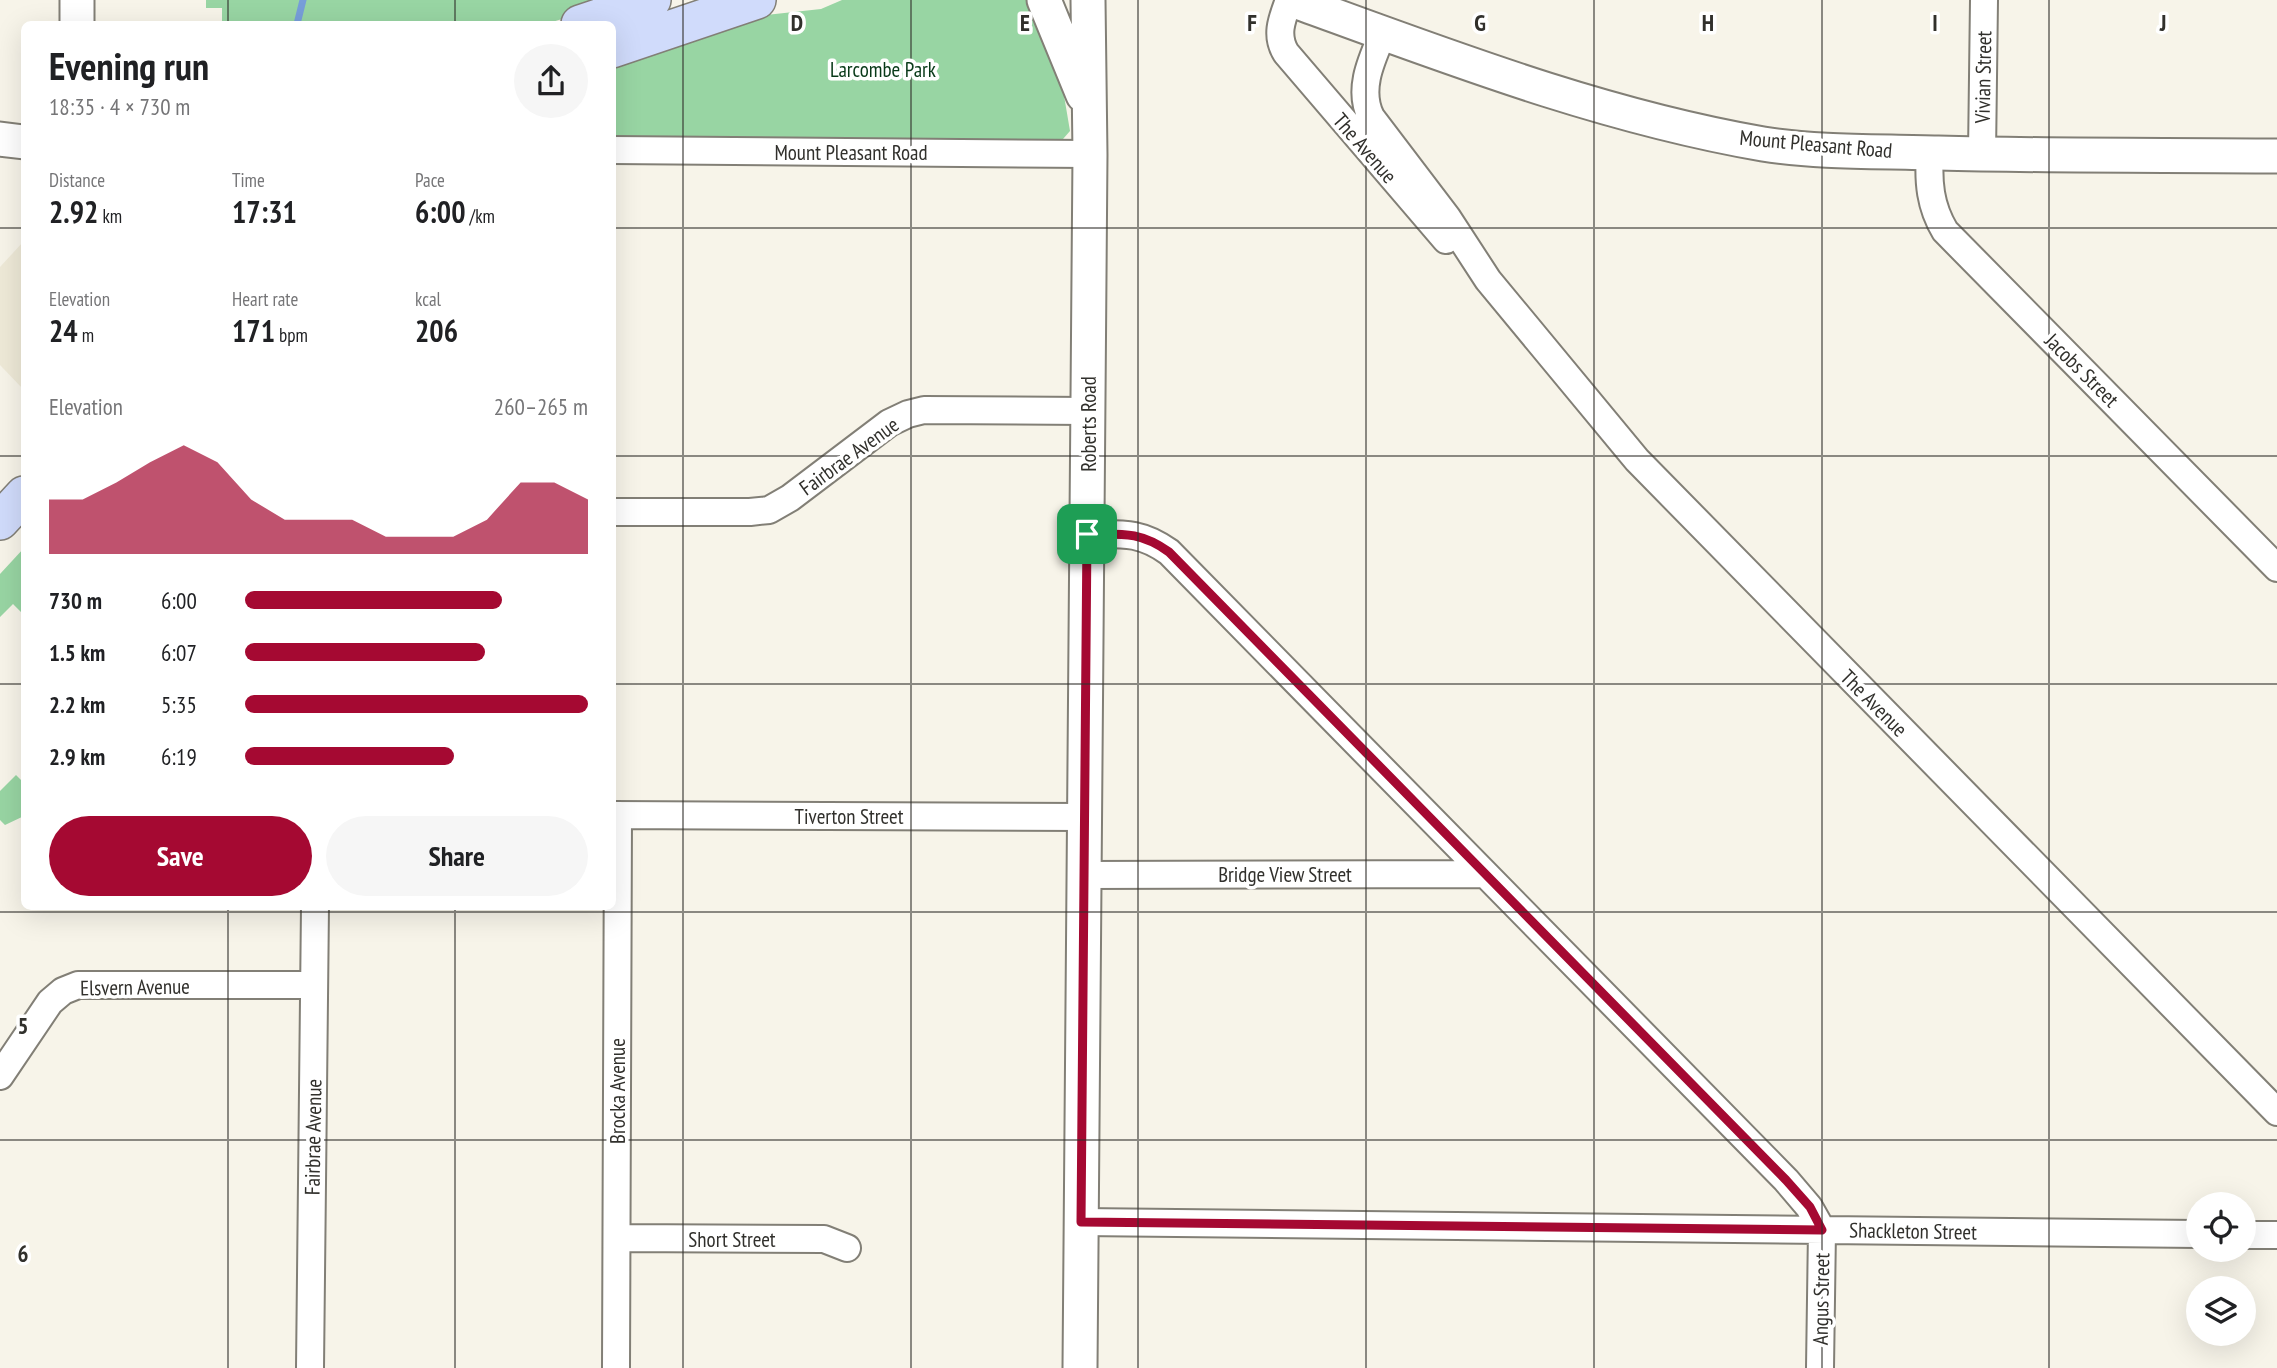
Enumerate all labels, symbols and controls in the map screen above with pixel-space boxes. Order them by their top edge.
text: D [791,8,803,37]
text: E [1020,8,1030,37]
text: F [1247,8,1257,37]
text: G [1474,8,1486,37]
text: H [1702,8,1714,37]
text: I [1932,8,1938,37]
text: J [2159,8,2166,37]
street label: Vivian Street [1969,30,1997,124]
text: Evening run [49,41,209,90]
button: share [514,44,588,118]
park label: Larcombe Park [830,56,936,83]
text: 18:35 · 4 × 730 m [49,92,190,121]
street label: The Avenue [1327,107,1403,189]
street label: Mount Pleasant Road [1739,124,1893,164]
street label: Mount Pleasant Road [774,139,928,166]
text: Distance [49,168,105,192]
text: Time [232,168,265,192]
text: Pace [415,168,445,192]
text: 2.92 [49,192,98,231]
text: 17:31 [232,192,297,231]
text: 6:00 [415,192,466,231]
text: km [98,204,122,228]
text: /km [466,204,495,228]
text: Elevation [49,287,110,311]
text: Heart rate [232,287,298,311]
text: kcal [415,287,441,311]
text: 24 [49,311,78,350]
text: 171 [232,311,275,350]
text: 206 [415,311,458,350]
text: m [78,323,94,347]
text: bpm [275,323,308,347]
street label: Jacobs Street [2039,327,2125,413]
street label: Roberts Road [1075,376,1102,472]
text: Elevation [49,392,123,421]
text: 260–265 m [494,392,588,421]
street label: Fairbrae Avenue [794,411,904,501]
pin [1057,504,1117,564]
icon: arrive [1068,515,1106,553]
text: 730 m [49,586,102,615]
text: 6:00 [161,586,197,615]
text: 1.5 km [49,638,105,667]
text: 6:07 [161,638,197,667]
street label: The Avenue [1835,664,1913,742]
text: 2.2 km [49,690,105,719]
text: 5:35 [161,690,197,719]
text: 2.9 km [49,742,105,771]
text: 6:19 [161,742,197,771]
street label: Tiverton Street [795,803,904,830]
button: Save [49,816,312,896]
button: Share [326,816,588,896]
street label: Bridge View Street [1218,861,1352,888]
street label: Elsvern Avenue [80,973,190,1001]
text: 5 [18,1011,29,1040]
street label: Brocka Avenue [604,1038,631,1144]
street label: Fairbrae Avenue [298,1079,328,1195]
map controls [2186,1192,2256,1346]
button: locate [2186,1192,2256,1262]
street label: Shackleton Street [1849,1216,1977,1246]
street label: Short Street [688,1226,776,1253]
text: 6 [18,1239,29,1268]
street label: Angus Street [1807,1252,1835,1345]
button: layers [2186,1276,2256,1346]

